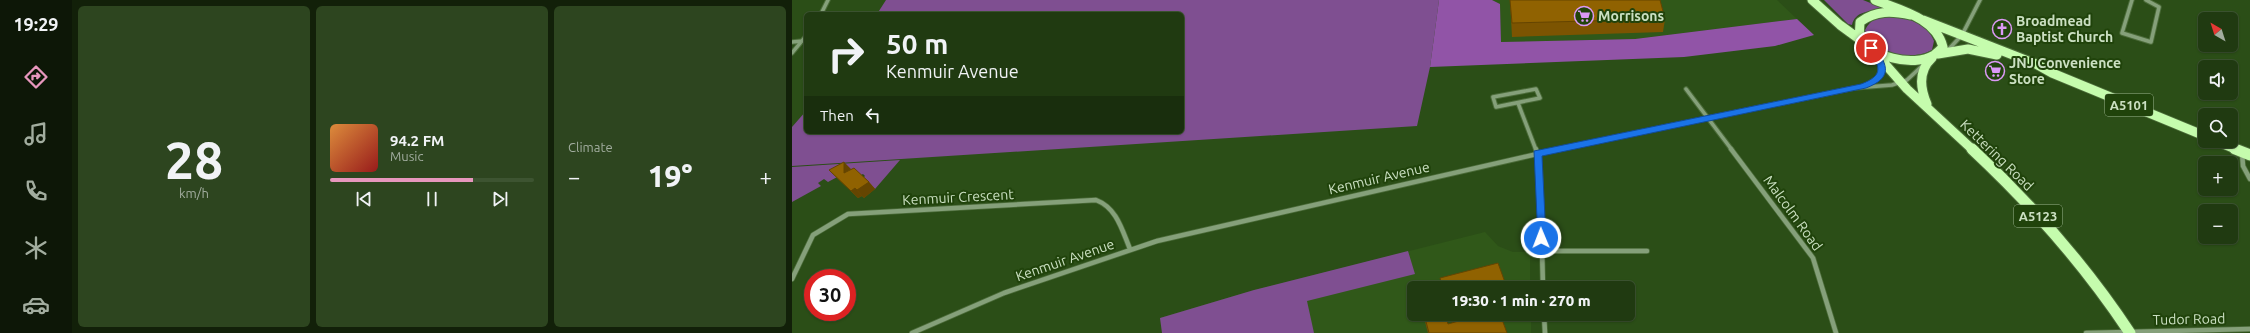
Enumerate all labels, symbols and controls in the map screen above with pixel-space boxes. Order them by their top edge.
supermarket icon: Morrisons [1573,5,1595,27]
place label: Morrisons [1598,8,1665,24]
north arrow [2198,12,2238,52]
map controls [2198,12,2238,244]
place label: Broadmead Baptist Church [2016,13,2113,45]
text: 19:29 [13,14,59,34]
church icon: Broadmead Baptist Church [1991,18,2013,40]
icon: right [820,28,872,80]
text: 50 m [886,28,948,59]
pin [1854,31,1888,65]
icon: arrive [1860,37,1882,59]
place label: JNJ Convenience Store [2009,55,2121,87]
supermarket icon: JNJ Convenience Store [1984,60,2006,82]
button: sound [2198,60,2238,100]
text: Kenmuir Avenue [886,61,1019,81]
icon: directions [22,63,50,91]
road number: A5101 [2105,94,2153,116]
icon: left [862,104,884,126]
text: Then [820,107,854,124]
button: search [2198,108,2238,148]
street label: Kettering Road [1957,116,2037,194]
icon: music [22,120,50,148]
text: 28 [165,131,223,189]
text: 94.2 FM [390,132,444,149]
text: Climate [568,140,613,154]
text: Music [390,149,424,163]
button: + [2198,156,2238,196]
text: 19° [648,159,692,193]
street label: Kenmuir Avenue [1327,159,1431,197]
text: − [568,164,580,189]
text: + [760,164,772,189]
street label: Malcolm Road [1760,172,1826,254]
icon: phone [22,177,50,205]
text: km/h [179,186,209,200]
street label: Kenmuir Crescent [902,186,1015,208]
icon: previous [353,188,375,210]
icon: pause [421,188,443,210]
icon: next [489,188,511,210]
button: − [2198,204,2238,244]
road number: A5123 [2014,205,2062,227]
position arrow [1520,217,1562,259]
icon: climate [22,234,50,262]
street label: Kenmuir Avenue [1014,236,1116,284]
speed limit sign: 30 [804,269,856,321]
icon: car [22,291,50,319]
text: 19:30 · 1 min · 270 m [1451,292,1591,309]
street label: Tudor Road [2153,310,2225,328]

